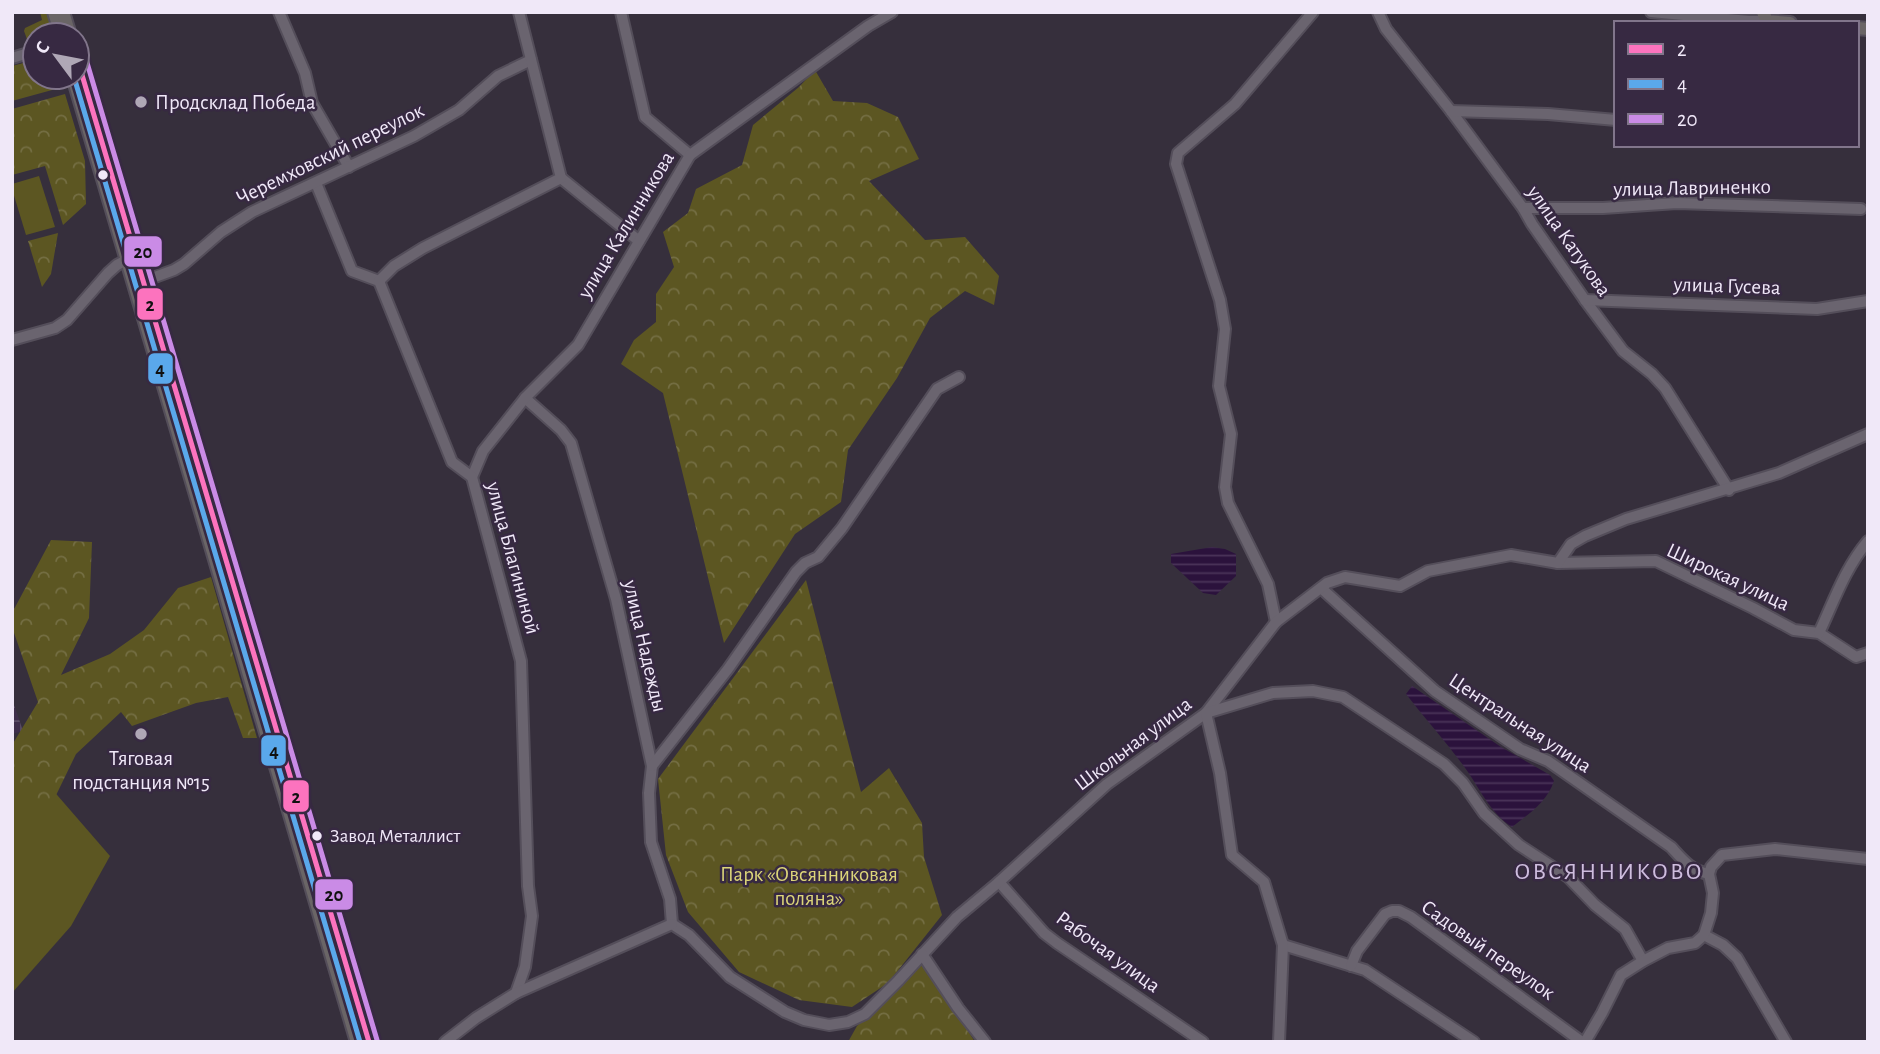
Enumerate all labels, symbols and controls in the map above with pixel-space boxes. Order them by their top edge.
north arrow [21,21,91,91]
legend [1614,21,1859,147]
text: С [32,38,54,57]
text: 2 [1677,39,1687,60]
text: 4 [1677,74,1687,95]
place label: Продсклад Победа [155,92,316,113]
marker: Продсклад Победа [133,94,149,110]
street label: Черемховский переулок [233,99,427,209]
text: 20 [1677,109,1698,130]
street label: улица Калинникова [573,148,678,303]
unlabelled marker [96,168,110,182]
street label: улица Лавриненко [1612,176,1771,200]
street label: улица Катукова [1523,181,1615,301]
line badge: 20 [123,235,163,268]
text: 20 [134,243,153,262]
street label: улица Гусева [1672,274,1781,298]
line badge: 2 [136,287,164,321]
text: 2 [146,296,155,315]
line badge: 4 [147,352,174,385]
text: 4 [155,360,165,379]
street label: улица Благининой [482,479,543,636]
street label: Широкая улица [1663,539,1793,615]
street label: улица Надежды [619,577,670,714]
street label: Центральная улица [1445,669,1595,777]
street label: Школьная улица [1070,693,1196,795]
marker: Тяговая подстанция №15 [133,726,149,742]
line badge: 4 [260,734,287,767]
text: 4 [269,742,279,761]
place label: Тяговая подстанция №15 [72,748,210,793]
line badge: 2 [282,779,310,813]
text: 2 [292,788,301,807]
place label: Завод Металлист [330,827,461,846]
marker: Завод Металлист [310,829,324,843]
district label: ОВСЯННИКОВО [1514,860,1704,884]
park label: Парк «Овсянниковая поляна» [720,864,898,909]
line badge: 20 [314,878,354,911]
text: 20 [325,886,344,905]
street label: Садовый переулок [1417,896,1559,1004]
street label: Рабочая улица [1052,907,1164,997]

